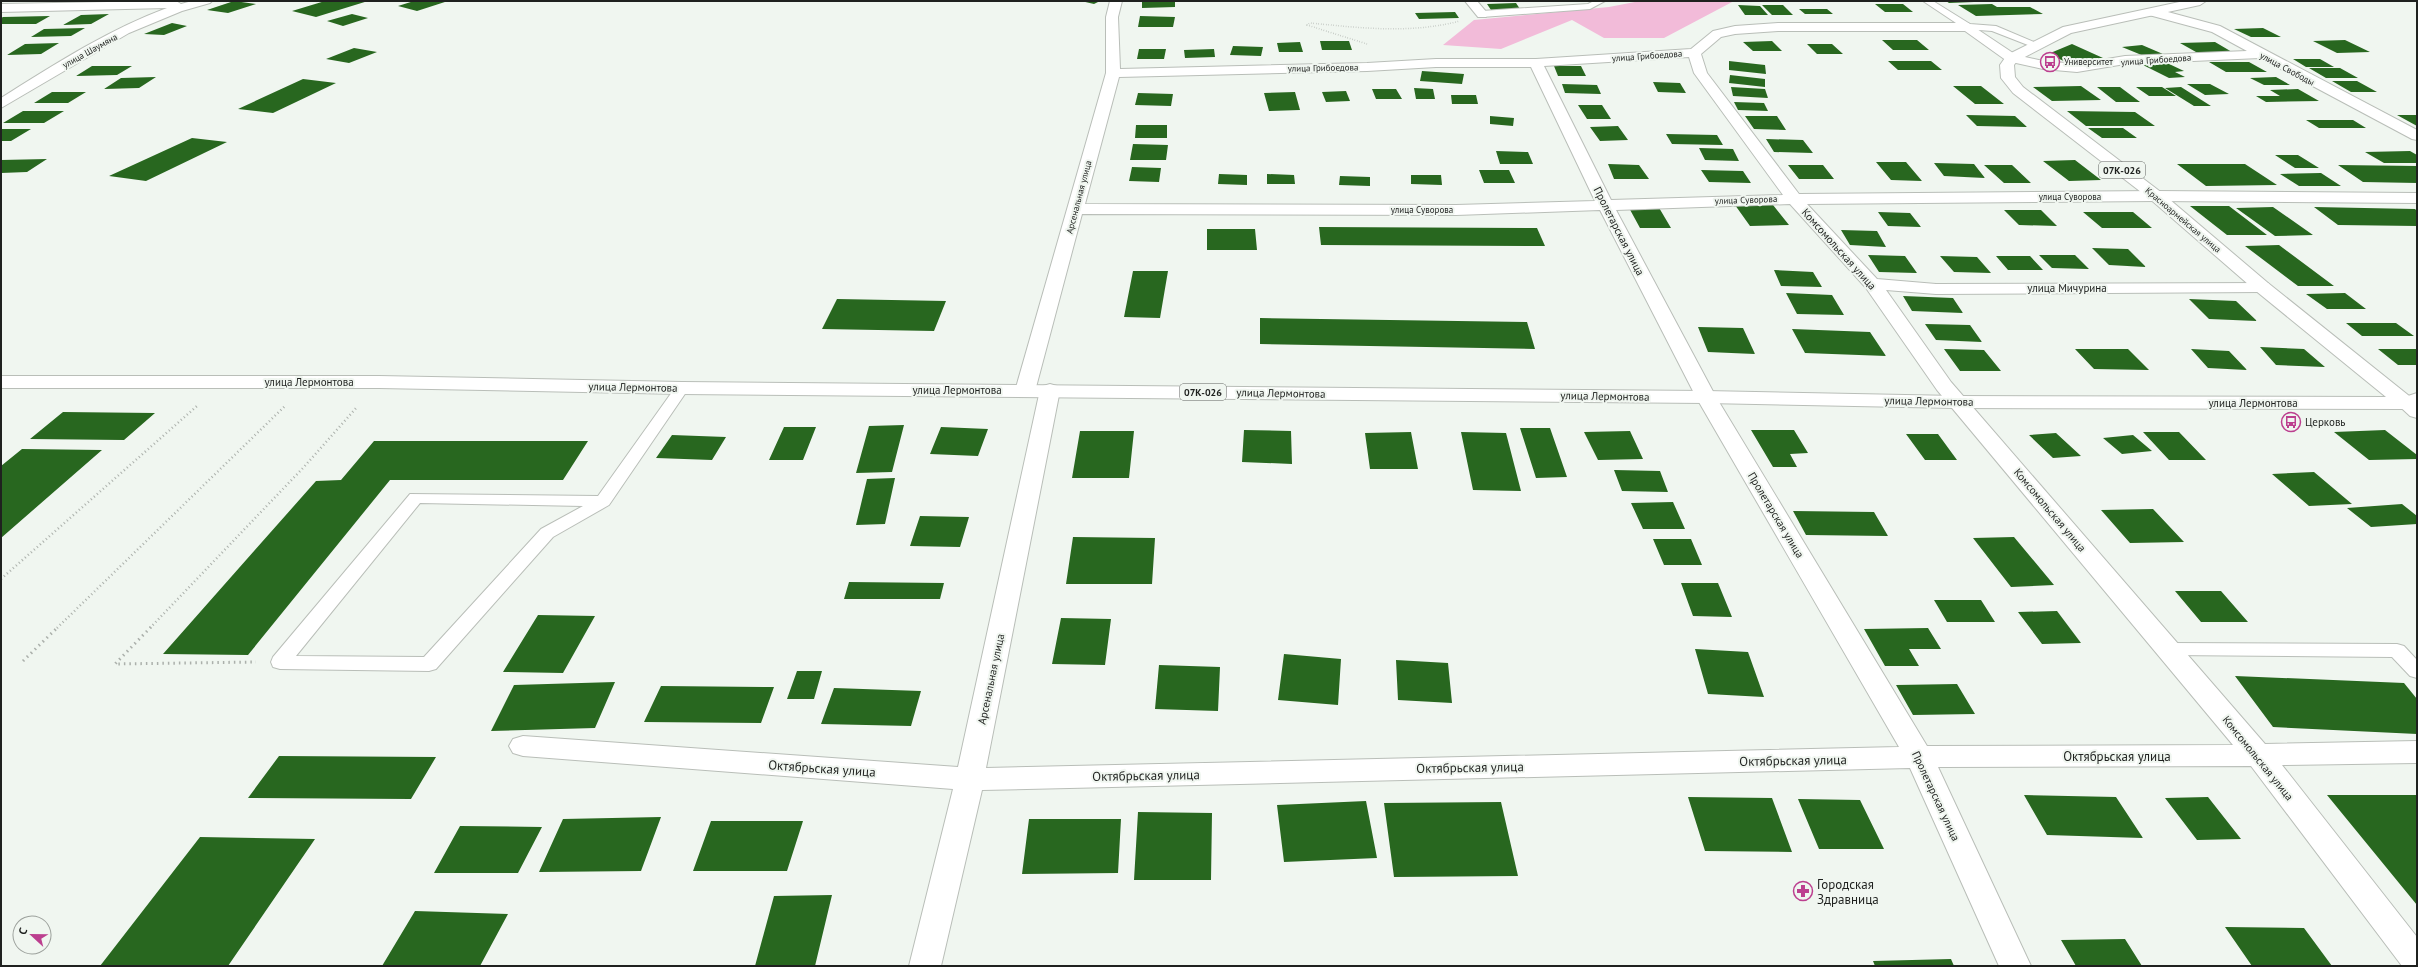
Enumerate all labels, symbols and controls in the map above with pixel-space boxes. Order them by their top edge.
street label: улица Шаумяна [60,31,119,70]
street label: улица Грибоедова [1611,48,1683,63]
street label: улица Свободы [2258,50,2316,88]
bus stop icon: Университет [2039,51,2061,73]
street label: улица Грибоедова [2120,52,2192,67]
place label: Университет [2064,56,2113,67]
street label: улица Грибоедова [1288,61,1358,74]
street label: Арсенальная улица [1063,159,1094,235]
road number: 07К-026 [2099,162,2145,178]
street label: Пролетарская улица [1591,184,1647,278]
street label: Красноармейская улица [2143,185,2223,255]
street label: улица Суворова [2039,191,2101,202]
street label: улица Суворова [1715,193,1777,206]
street label: улица Суворова [1391,204,1453,215]
street label: Комсомольская улица [1799,205,1879,293]
street label: улица Мичурина [2027,281,2107,295]
street label: улица Лермонтова [264,375,354,389]
street label: улица Лермонтова [588,379,678,395]
street label: улица Лермонтова [912,383,1002,397]
road number: 07К-026 [1180,384,1226,400]
street label: улица Лермонтова [1236,385,1326,401]
street label: улица Лермонтова [1560,388,1650,404]
street label: улица Лермонтова [1884,393,1974,409]
street label: улица Лермонтова [2208,396,2298,410]
bus stop icon: Церковь [2280,411,2302,433]
place label: Церковь [2305,415,2345,429]
street label: Комсомольская улица [2011,465,2089,555]
street label: Пролетарская улица [1745,469,1807,561]
street label: Арсенальная улица [975,632,1007,726]
street label: Комсомольская улица [2220,713,2296,803]
street label: Октябрьская улица [2063,748,2171,765]
street label: Пролетарская улица [1909,749,1963,843]
street label: Октябрьская улица [1739,751,1847,770]
street label: Октябрьская улица [768,756,876,781]
street label: Октябрьская улица [1416,758,1524,777]
street label: Октябрьская улица [1092,766,1200,785]
place label: Городская Здравница [1817,876,1879,908]
pharmacy icon: Городская Здравница [1792,880,1814,902]
north arrow [12,915,52,955]
text: С [15,926,30,937]

